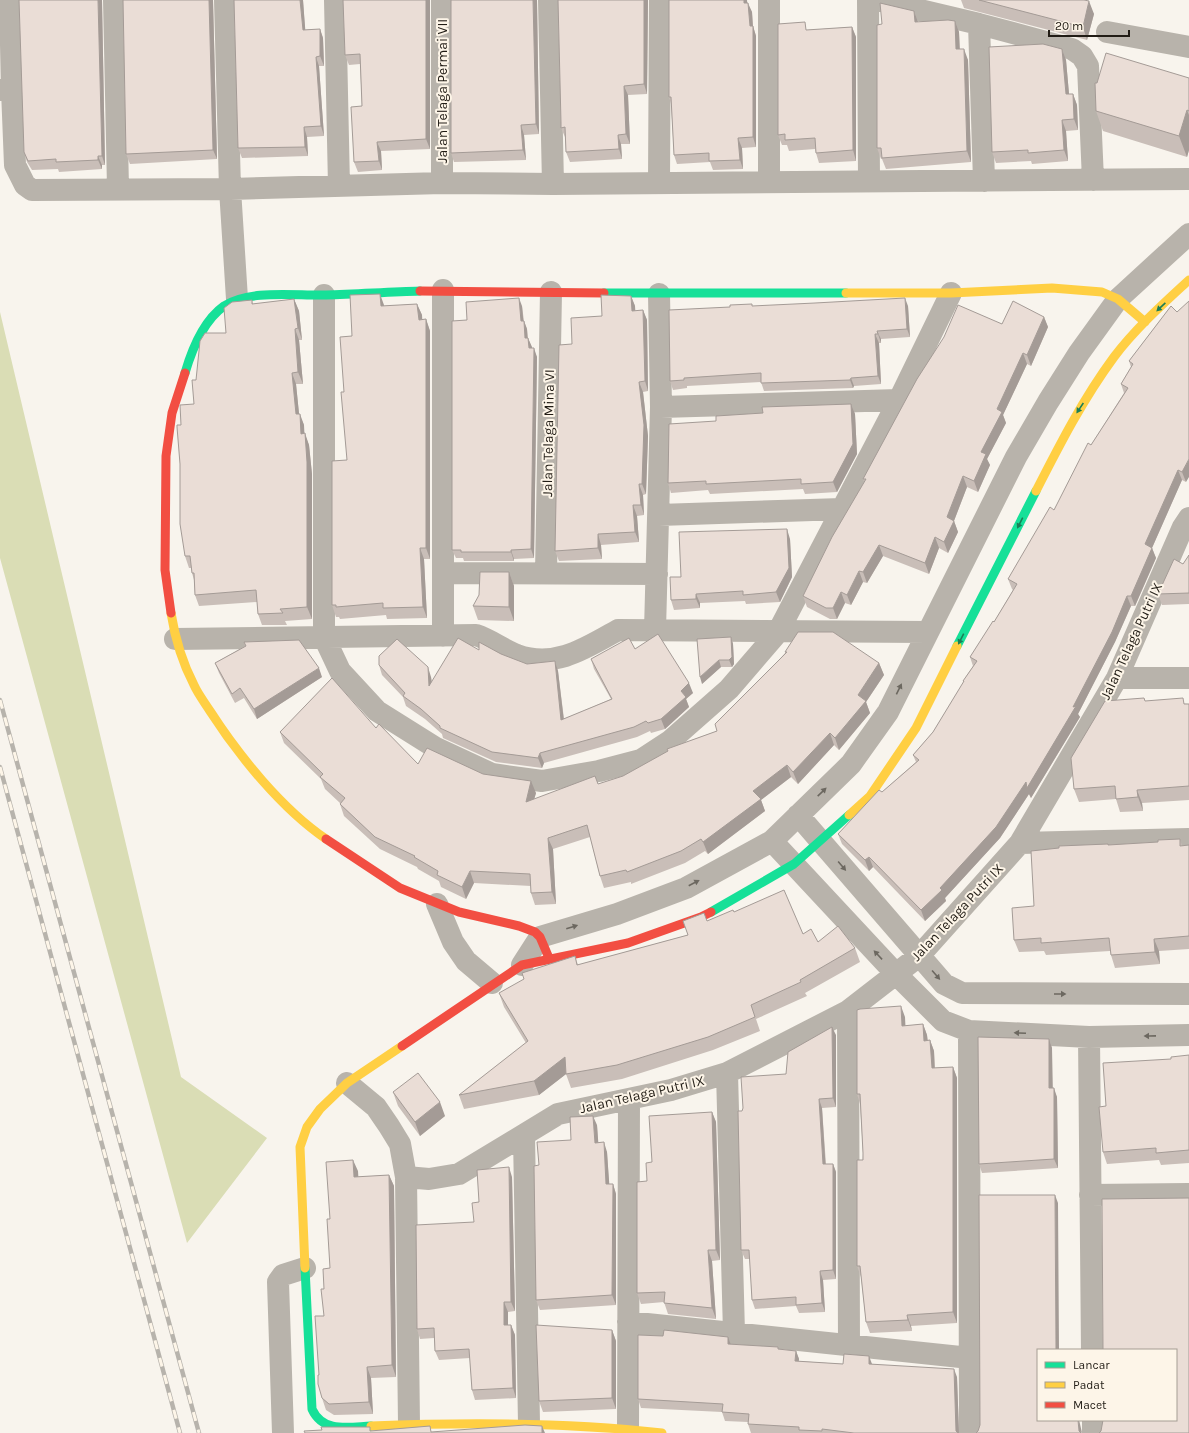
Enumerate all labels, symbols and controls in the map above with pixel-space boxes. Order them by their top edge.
scale bar [1049,12,1129,38]
street label: Jalan Telaga Permai VII [434,19,451,163]
text: 20 m [1055,19,1083,33]
one-way arrow [1156,302,1166,311]
street label: Jalan Telaga Mina VI [539,369,558,497]
one-way arrow [1076,402,1084,413]
one-way arrow [1017,517,1023,529]
street label: Jalan Telaga Putri IX [1097,580,1166,703]
one-way arrow [958,633,964,645]
one-way arrow [896,683,903,695]
one-way arrow [817,787,827,797]
one-way arrow [838,860,847,871]
street label: Jalan Telaga Putri IX [908,860,1007,965]
one-way arrow [689,880,700,886]
one-way arrow [566,924,578,930]
one-way arrow [874,950,883,959]
one-way arrow [931,970,941,980]
one-way arrow [1054,991,1067,997]
one-way arrow [1014,1030,1026,1037]
one-way arrow [1143,1033,1156,1039]
street label: Jalan Telaga Putri IX [578,1072,706,1117]
legend [1037,1349,1177,1421]
text: Lancar [1073,1358,1110,1372]
text: Padat [1073,1378,1105,1392]
text: Macet [1073,1398,1107,1412]

